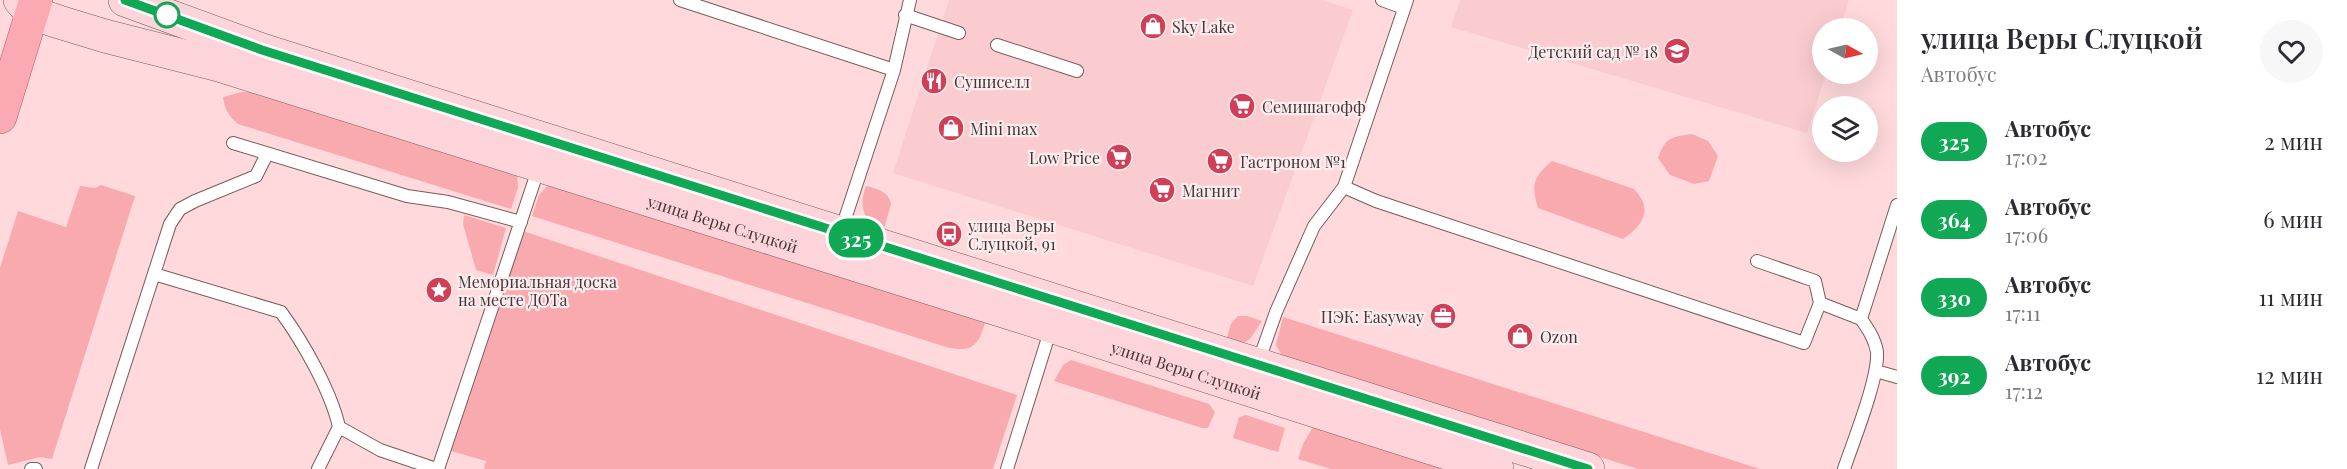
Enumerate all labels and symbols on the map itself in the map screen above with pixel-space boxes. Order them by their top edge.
unlabelled marker [154,2,180,28]
shop icon: Sky Lake [1138,11,1168,41]
place label: Sky Lake [1172,16,1235,37]
north arrow [1812,18,1878,84]
school or university icon: Детский сад № 18 [1662,36,1692,66]
place label: Детский сад № 18 [1528,41,1658,62]
restaurant icon: Сушиселл [919,66,949,96]
place label: Сушиселл [954,71,1030,92]
supermarket icon: Семишагофф [1227,91,1257,121]
place label: Семишагофф [1262,96,1366,117]
shop icon: Mini max [936,113,966,143]
place label: Mini max [970,118,1038,139]
supermarket icon: Low Price [1104,142,1134,172]
supermarket icon: Гастроном №1 [1205,146,1235,176]
place label: Low Price [1029,147,1100,168]
place label: Гастроном №1 [1240,151,1346,172]
supermarket icon: Магнит [1147,175,1177,205]
place label: Магнит [1182,180,1240,201]
street label: улица Веры Слуцкой [644,189,801,256]
place label: улица Веры Слуцкой, 91 [967,215,1056,254]
line badge: 325 [822,218,890,258]
bus stop icon: улица Веры Слуцкой, 91 [934,219,964,249]
place label: Мемориальная доска на месте ДОТа [458,271,617,310]
place icon: Мемориальная доска на месте ДОТа [424,275,454,305]
office icon: ПЭК: Easyway [1428,301,1458,331]
place label: ПЭК: Easyway [1321,306,1424,327]
shop icon: Ozon [1505,321,1535,351]
place label: Ozon [1540,326,1578,347]
street label: улица Веры Слуцкой [1108,335,1264,403]

